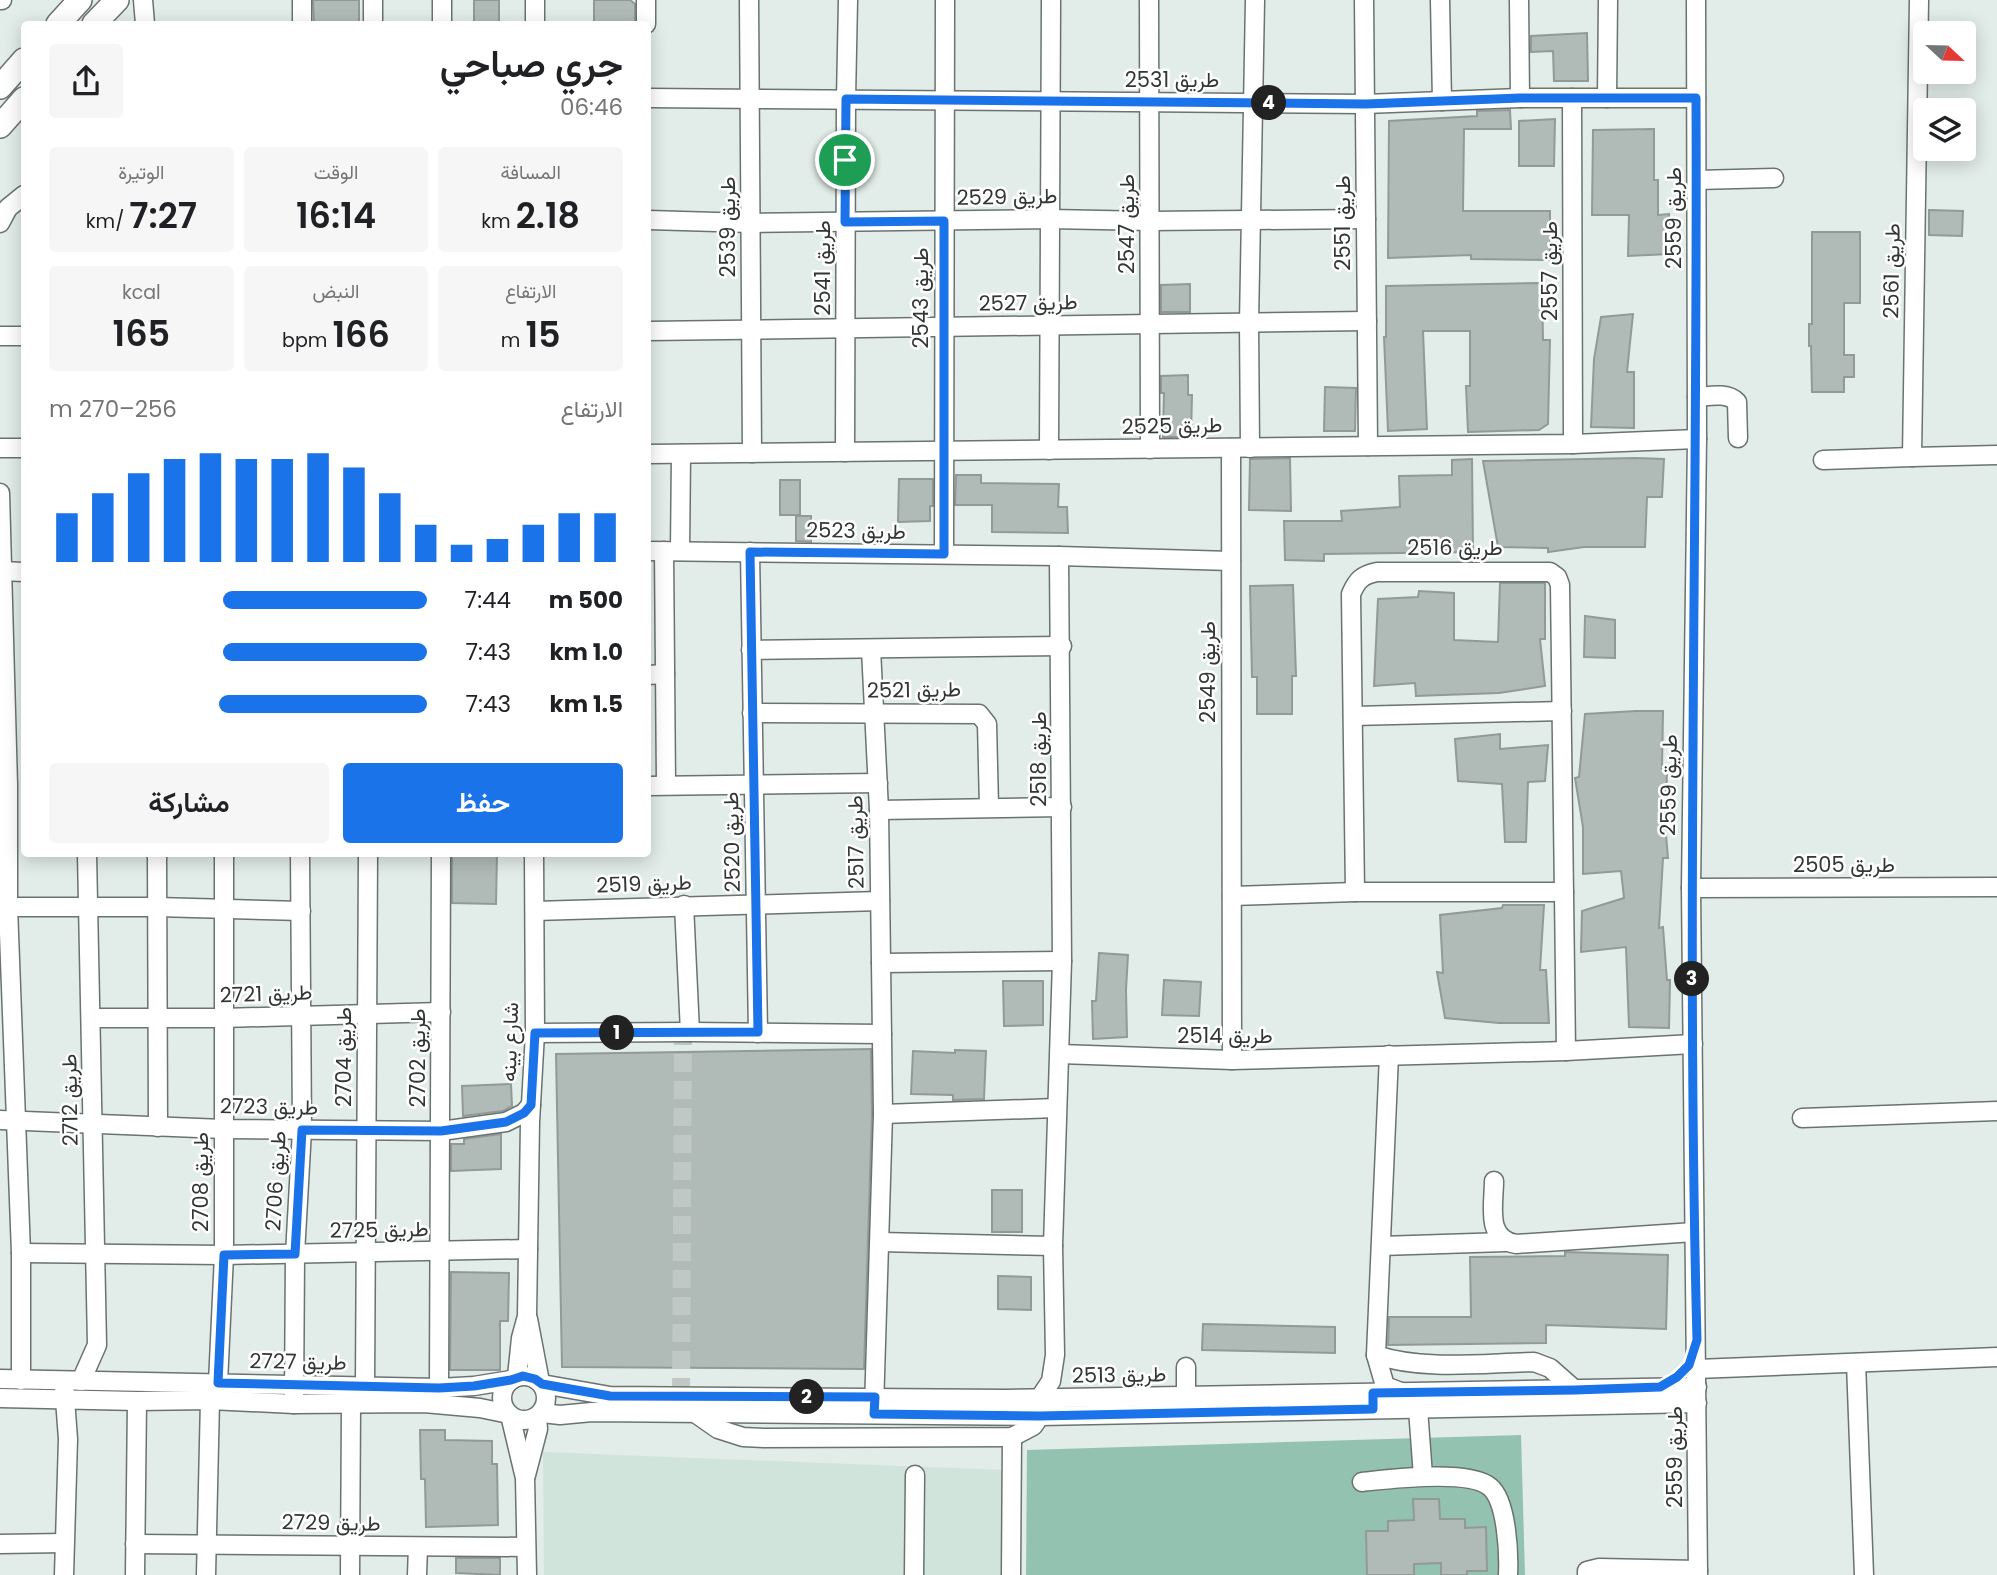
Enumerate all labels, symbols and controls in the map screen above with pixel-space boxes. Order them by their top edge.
north arrow [1913,21,1976,84]
map controls [1913,21,1976,161]
text: جري صباحي [440,37,623,90]
button: share [49,44,123,118]
street label: طريق 2531 [1125,65,1219,94]
pin: 4 [1252,86,1286,120]
text: 4 [1262,89,1275,116]
text: 06:46 [560,91,623,123]
button: layers [1913,98,1976,161]
pin [815,130,875,190]
icon: arrive [826,141,864,179]
text: الوتيرة [118,159,165,186]
text: الوقت [314,159,358,186]
text: المسافة [501,159,561,186]
street label: طريق 2559 [1659,167,1688,269]
street label: طريق 2547 [1112,174,1141,274]
street label: طريق 2551 [1328,175,1357,271]
street label: طريق 2539 [713,176,742,278]
street label: طريق 2529 [956,181,1058,212]
text: 7:27 [129,191,197,240]
text: 16:14 [296,191,376,240]
text: 2.18 [516,191,580,240]
text: /km [86,208,129,235]
text: km [481,208,516,235]
street label: طريق 2541 [808,220,837,316]
street label: طريق 2557 [1535,221,1564,321]
street label: طريق 2561 [1876,223,1907,319]
street label: طريق 2543 [906,248,935,348]
text: النبض [313,278,360,305]
text: الارتفاع [505,278,556,305]
text: kcal [122,279,161,306]
street label: طريق 2527 [978,287,1078,318]
text: 165 [113,309,170,358]
text: 166 [332,310,390,359]
text: 15 [525,310,561,359]
text: bpm [282,327,332,354]
text: m [501,327,525,354]
text: 256–270 m [49,393,177,425]
text: الارتفاع [561,393,623,425]
street label: طريق 2525 [1121,410,1223,441]
street label: طريق 2523 [806,515,906,546]
street label: طريق 2516 [1407,533,1503,562]
text: 7:44 [465,584,511,616]
text: 500 m [549,584,623,616]
street label: طريق 2549 [1193,621,1222,723]
text: 7:43 [466,636,511,668]
text: 1.0 km [549,636,623,668]
street label: طريق 2521 [867,674,961,705]
text: 7:43 [466,688,511,720]
text: 1.5 km [549,688,623,720]
street label: طريق 2518 [1024,711,1053,807]
street label: طريق 2559 [1653,734,1684,836]
button: مشاركة [49,763,329,843]
button: حفظ [343,763,623,843]
street label: طريق 2520 [716,791,747,893]
street label: طريق 2517 [840,795,871,889]
street label: طريق 2505 [1793,850,1895,879]
street label: طريق 2519 [596,867,692,900]
pin: 3 [1674,962,1710,996]
text: 3 [1686,965,1697,992]
street label: طريق 2721 [219,977,313,1010]
street label: شارع بينه [494,1002,525,1082]
street label: طريق 2704 [329,1007,358,1107]
street label: طريق 2702 [403,1009,432,1107]
pin: 1 [600,1016,634,1050]
text: 1 [613,1019,620,1046]
street label: طريق 2514 [1177,1021,1273,1050]
street label: طريق 2712 [54,1054,85,1146]
street label: طريق 2723 [220,1091,318,1122]
street label: طريق 2706 [258,1130,293,1232]
street label: طريق 2708 [186,1132,215,1232]
street label: طريق 2725 [329,1214,429,1245]
street label: طريق 2727 [249,1346,347,1377]
street label: طريق 2513 [1071,1359,1166,1390]
pin: 2 [790,1380,824,1414]
text: 2 [801,1383,812,1410]
street label: طريق 2559 [1660,1406,1689,1508]
street label: طريق 2729 [281,1507,381,1538]

